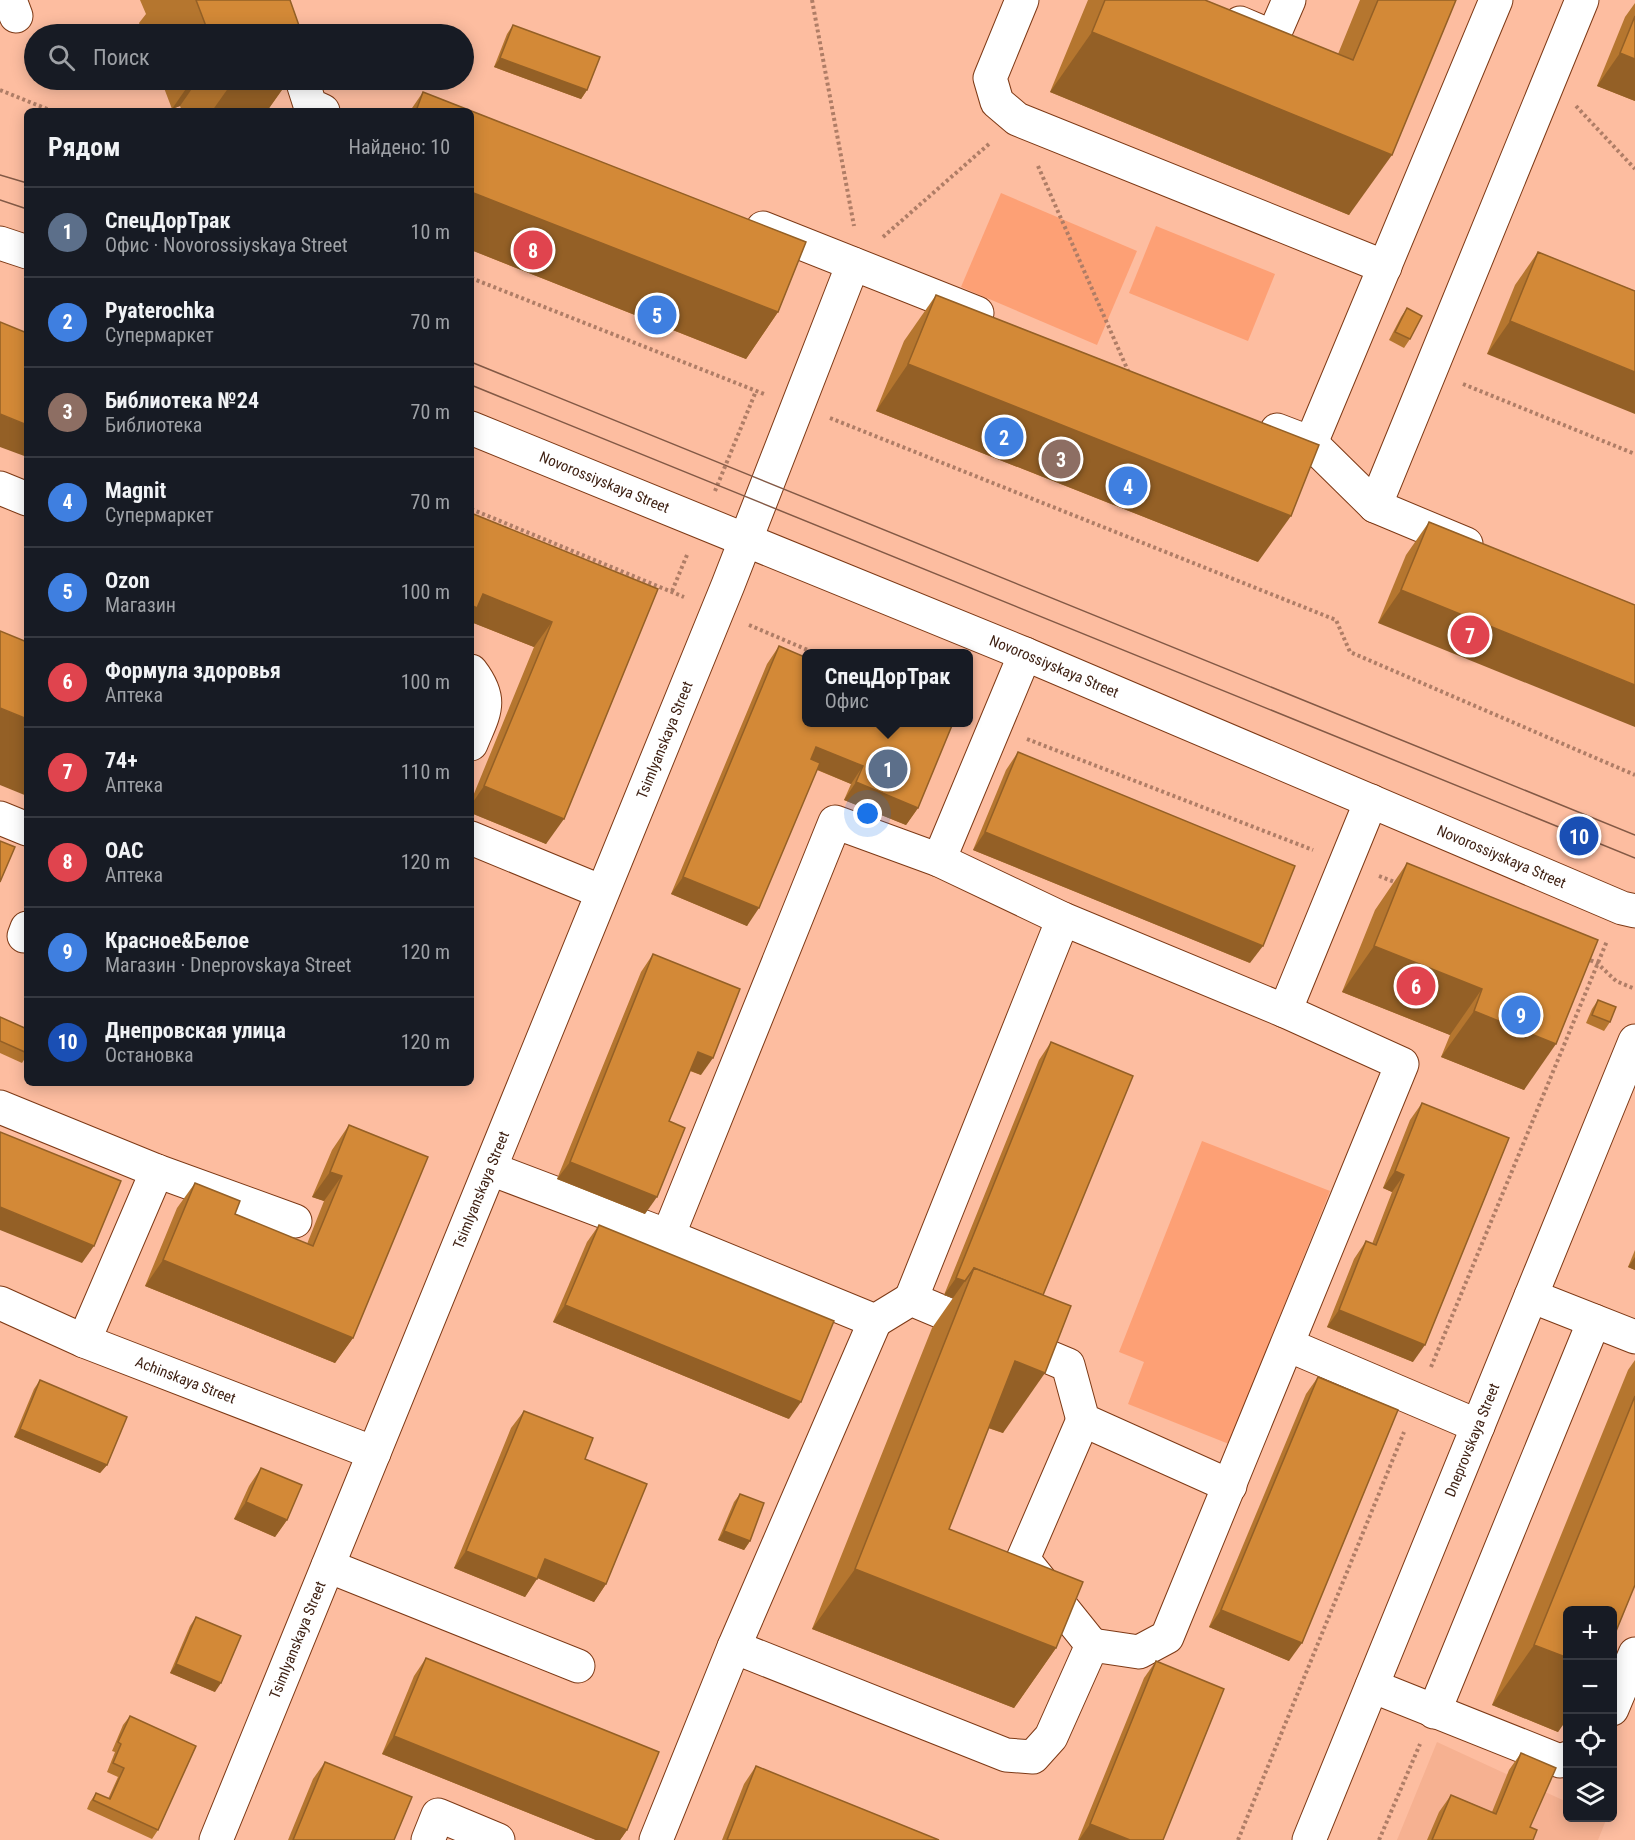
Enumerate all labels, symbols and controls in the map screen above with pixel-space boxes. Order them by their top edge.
search box [24,24,474,90]
icon: search [45,41,78,74]
text: Поиск [93,45,150,70]
text: Рядом [48,132,120,162]
text: Найдено: 10 [349,135,450,159]
text: СпецДорТрак [105,208,231,233]
text: 1 [62,220,73,244]
text: 10 m [411,220,450,244]
pin: 8 [514,228,552,272]
text: Офис · Novorossiyskaya Street [105,233,348,257]
pin: 5 [638,292,676,338]
text: Pyaterochka [105,298,215,323]
text: 2 [62,310,73,334]
text: 70 m [411,310,450,334]
text: Супермаркет [105,323,214,347]
text: Библиотека №24 [105,388,259,413]
text: 3 [62,400,73,424]
text: 70 m [411,400,450,424]
text: Библиотека [105,413,202,437]
pin: 2 [984,414,1024,460]
pin: 3 [1042,436,1080,482]
street label: Novorossiyskaya Street [537,448,672,517]
pin: 4 [1108,464,1148,508]
text: Magnit [105,478,166,503]
text: 4 [62,490,73,514]
text: 70 m [411,490,450,514]
text: Супермаркет [105,503,214,527]
text: Ozon [105,568,150,593]
text: 5 [62,580,73,604]
text: 100 m [401,580,450,604]
text: Магазин [105,593,176,617]
pin: 7 [1450,612,1490,658]
street label: Novorossiyskaya Street [987,631,1121,702]
popup [802,649,973,727]
text: Формула здоровья [105,658,281,683]
text: СпецДорТрак [825,664,950,689]
text: 6 [62,670,73,694]
text: 100 m [401,670,450,694]
street label: Tsimlyanskaya Street [633,679,697,801]
text: Аптека [105,683,163,707]
text: Офис [825,689,869,713]
pin: 1 [868,746,908,792]
text: 74+ [105,748,138,773]
text: 7 [62,760,73,784]
text: 110 m [401,760,450,784]
text: Аптека [105,773,163,797]
your location [853,799,882,828]
pin: 10 [1560,814,1598,858]
street label: Novorossiyskaya Street [1434,821,1569,892]
text: ОАС [105,838,144,863]
text: 8 [62,850,73,874]
text: 120 m [401,850,450,874]
text: Аптека [105,863,163,887]
text: Красное&Белое [105,928,249,953]
text: 9 [62,940,73,964]
text: 120 m [401,940,450,964]
text: Магазин · Dneprovskaya Street [105,953,352,977]
pin: 6 [1396,964,1436,1008]
pin: 9 [1502,992,1540,1038]
text: Днепровская улица [105,1018,286,1043]
text: 10 [57,1030,78,1054]
text: 120 m [401,1030,450,1054]
text: Остановка [105,1043,194,1067]
street label: Tsimlyanskaya Street [449,1129,513,1251]
street label: Achinskaya Street [133,1353,238,1408]
street label: Dneprovskaya Street [1441,1381,1503,1500]
street label: Tsimlyanskaya Street [266,1579,330,1701]
map controls [1563,1606,1617,1822]
button: + [1563,1606,1617,1660]
button: − [1563,1660,1617,1714]
button: locate [1563,1714,1617,1768]
button: layers [1563,1768,1617,1822]

